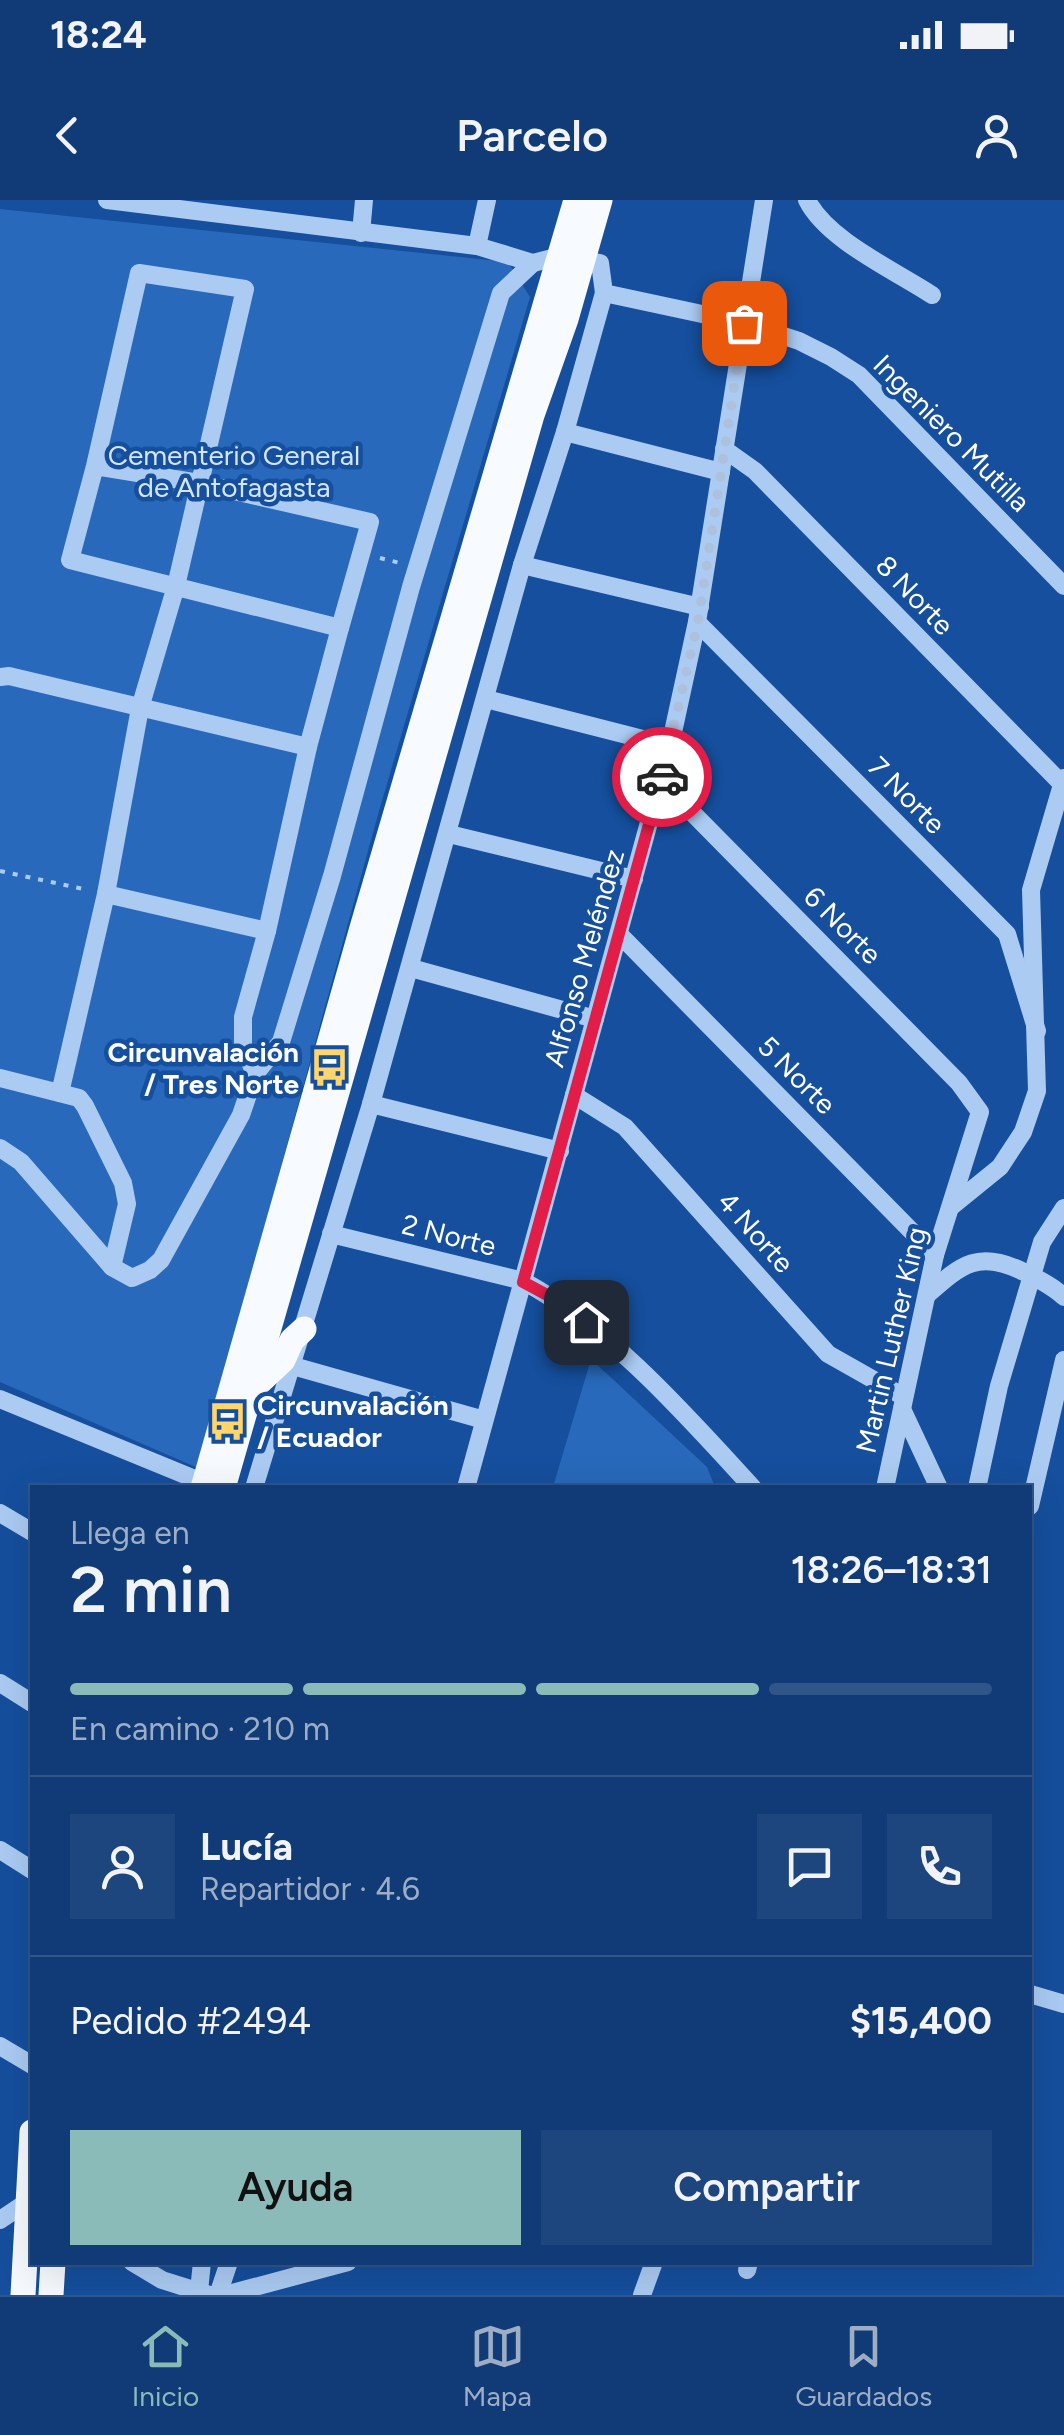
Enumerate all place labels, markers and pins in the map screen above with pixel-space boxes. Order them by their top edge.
pin [702,281,787,366]
place label: Circunvalación / Tres Norte [107,1035,299,1101]
bus stop icon: Circunvalación / Tres Norte [308,1047,350,1089]
pin [544,1280,629,1365]
place label: Circunvalación / Ecuador [257,1388,449,1454]
bus stop icon: Circunvalación / Ecuador [206,1400,248,1442]

